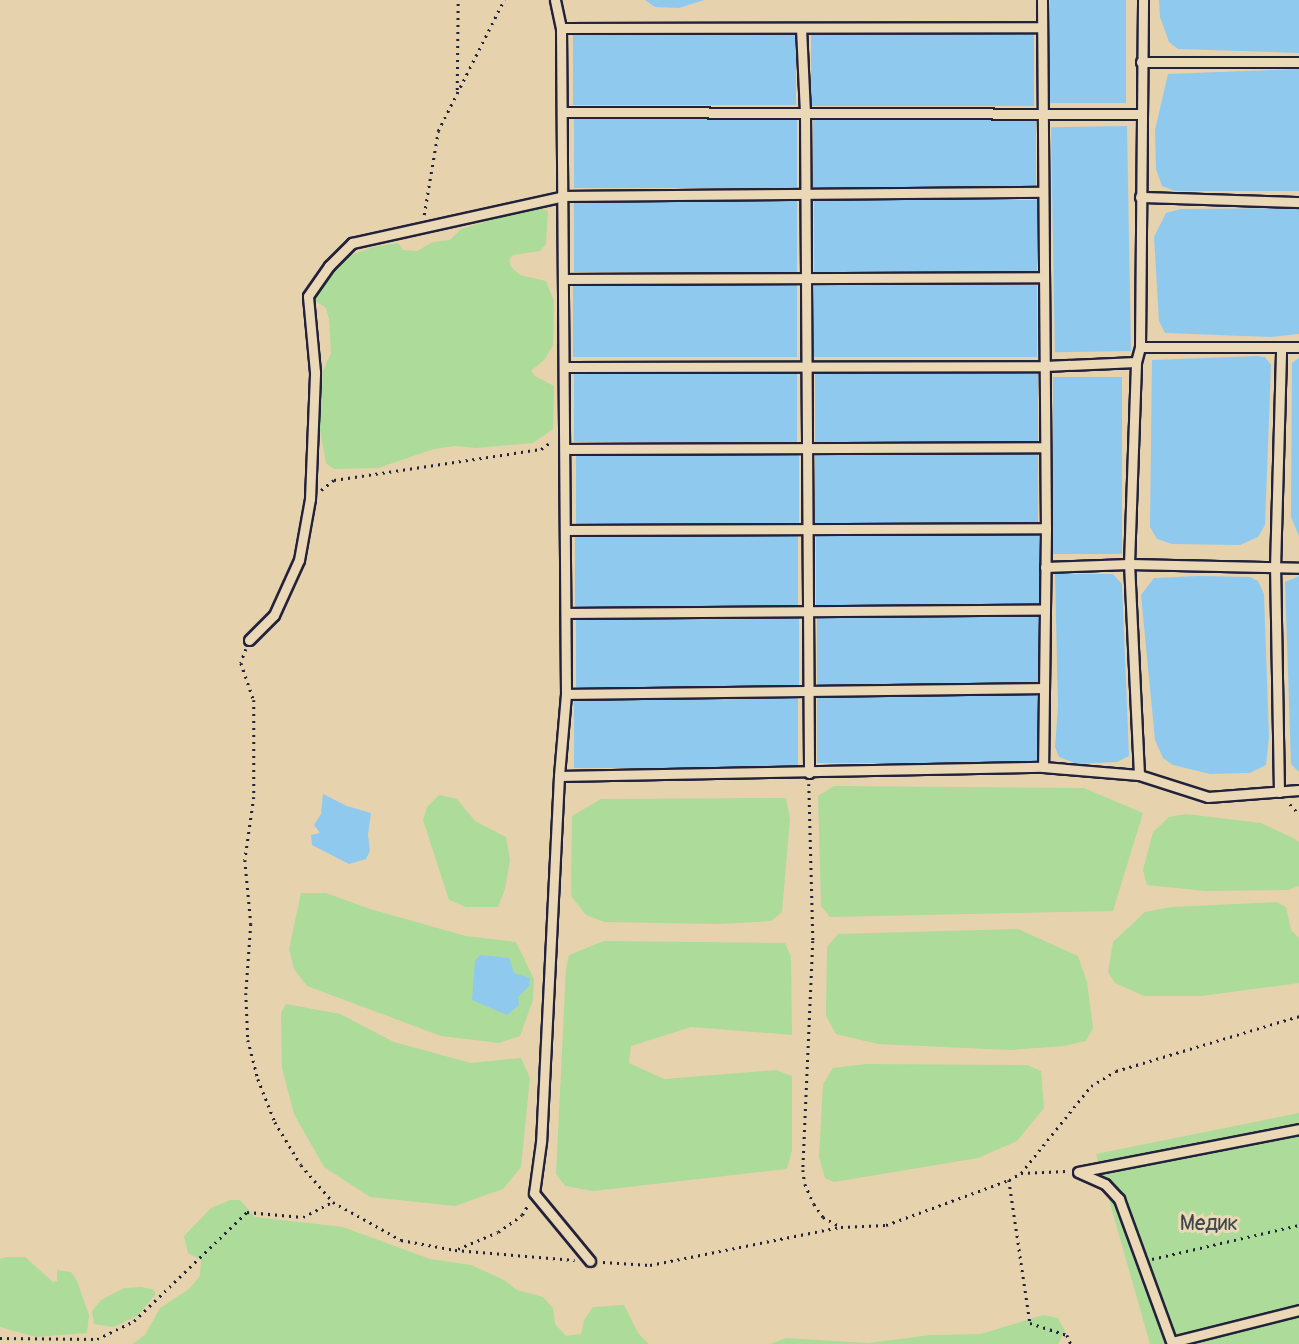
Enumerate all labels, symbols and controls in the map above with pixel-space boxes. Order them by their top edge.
park label: Медик [1180,1211,1238,1237]

